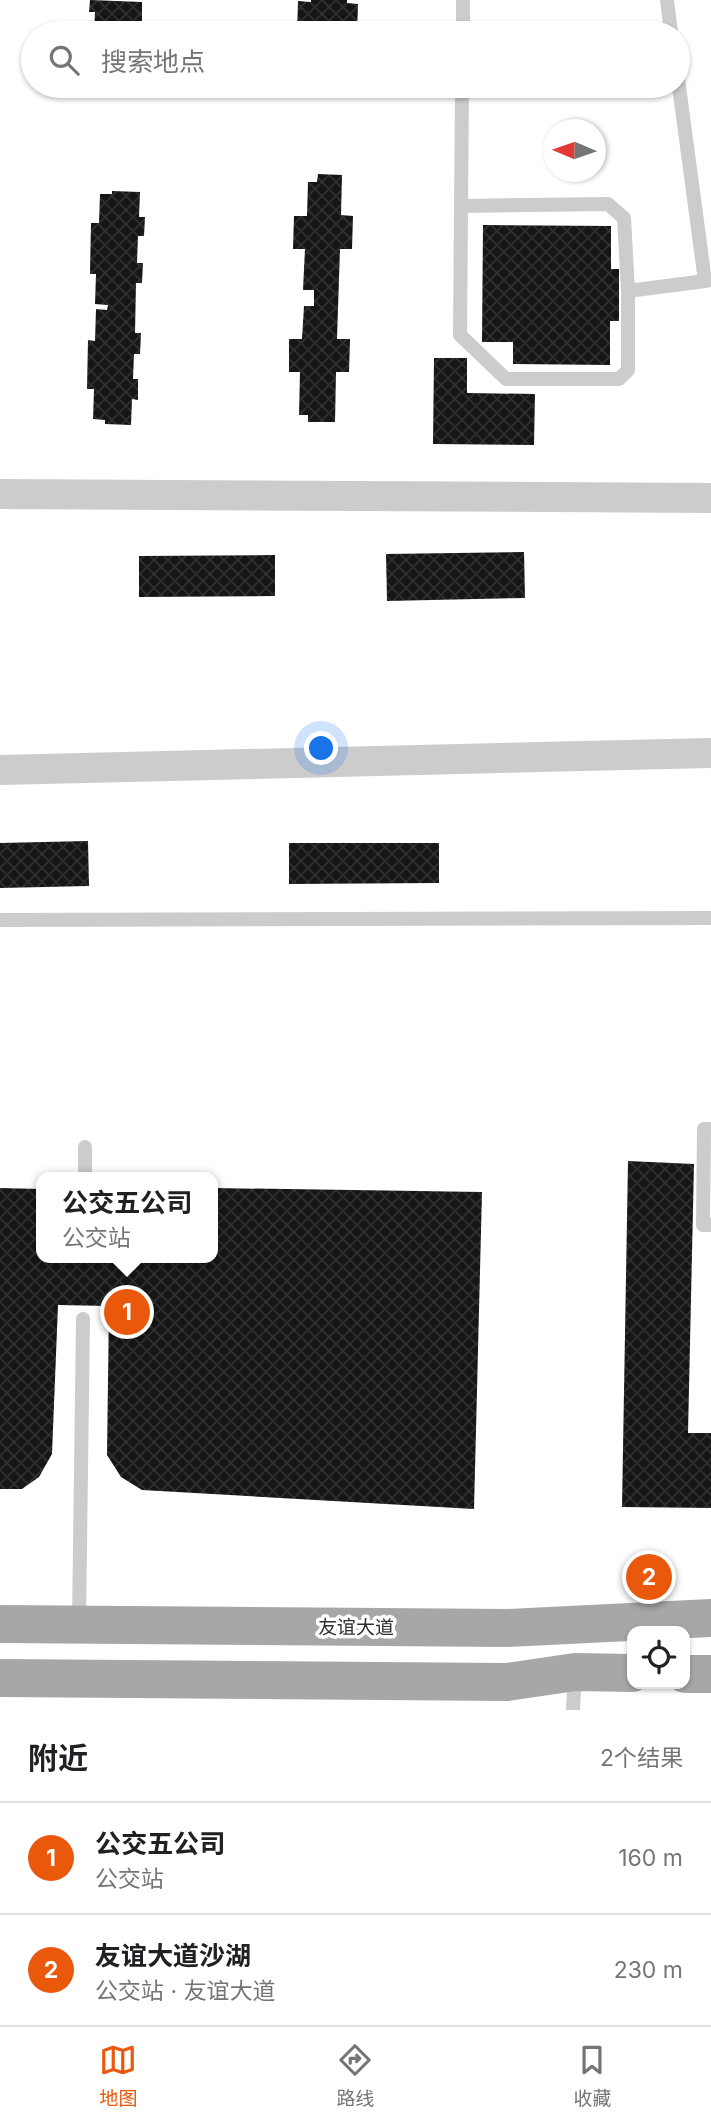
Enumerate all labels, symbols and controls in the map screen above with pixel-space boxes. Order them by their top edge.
search box [21,21,690,98]
icon: search [45,41,83,79]
text: 搜索地点 [101,46,205,77]
north arrow [543,119,606,182]
your location [304,731,338,765]
popup [36,1172,218,1263]
text: 公交五公司 [62,1187,192,1218]
text: 公交站 [62,1224,131,1252]
pin: 1 [104,1286,150,1338]
pin: 2 [626,1551,672,1603]
street label: 友谊大道 [318,1616,394,1639]
map controls [627,1626,690,1689]
button: locate [627,1626,690,1689]
text: 附近 [28,1740,88,1776]
text: 2个结果 [600,1744,683,1772]
text: 公交五公司 [95,1828,225,1859]
text: 1 [46,1844,56,1872]
text: 160 m [618,1844,683,1872]
text: 公交站 [95,1865,164,1893]
text: 友谊大道沙湖 [95,1940,251,1971]
text: 2 [44,1956,58,1984]
text: 230 m [614,1956,683,1984]
text: 公交站 · 友谊大道 [95,1977,276,2005]
tab: 地图 [99,2041,138,2110]
tab: 路线 [336,2041,375,2110]
tab: 收藏 [573,2041,612,2110]

